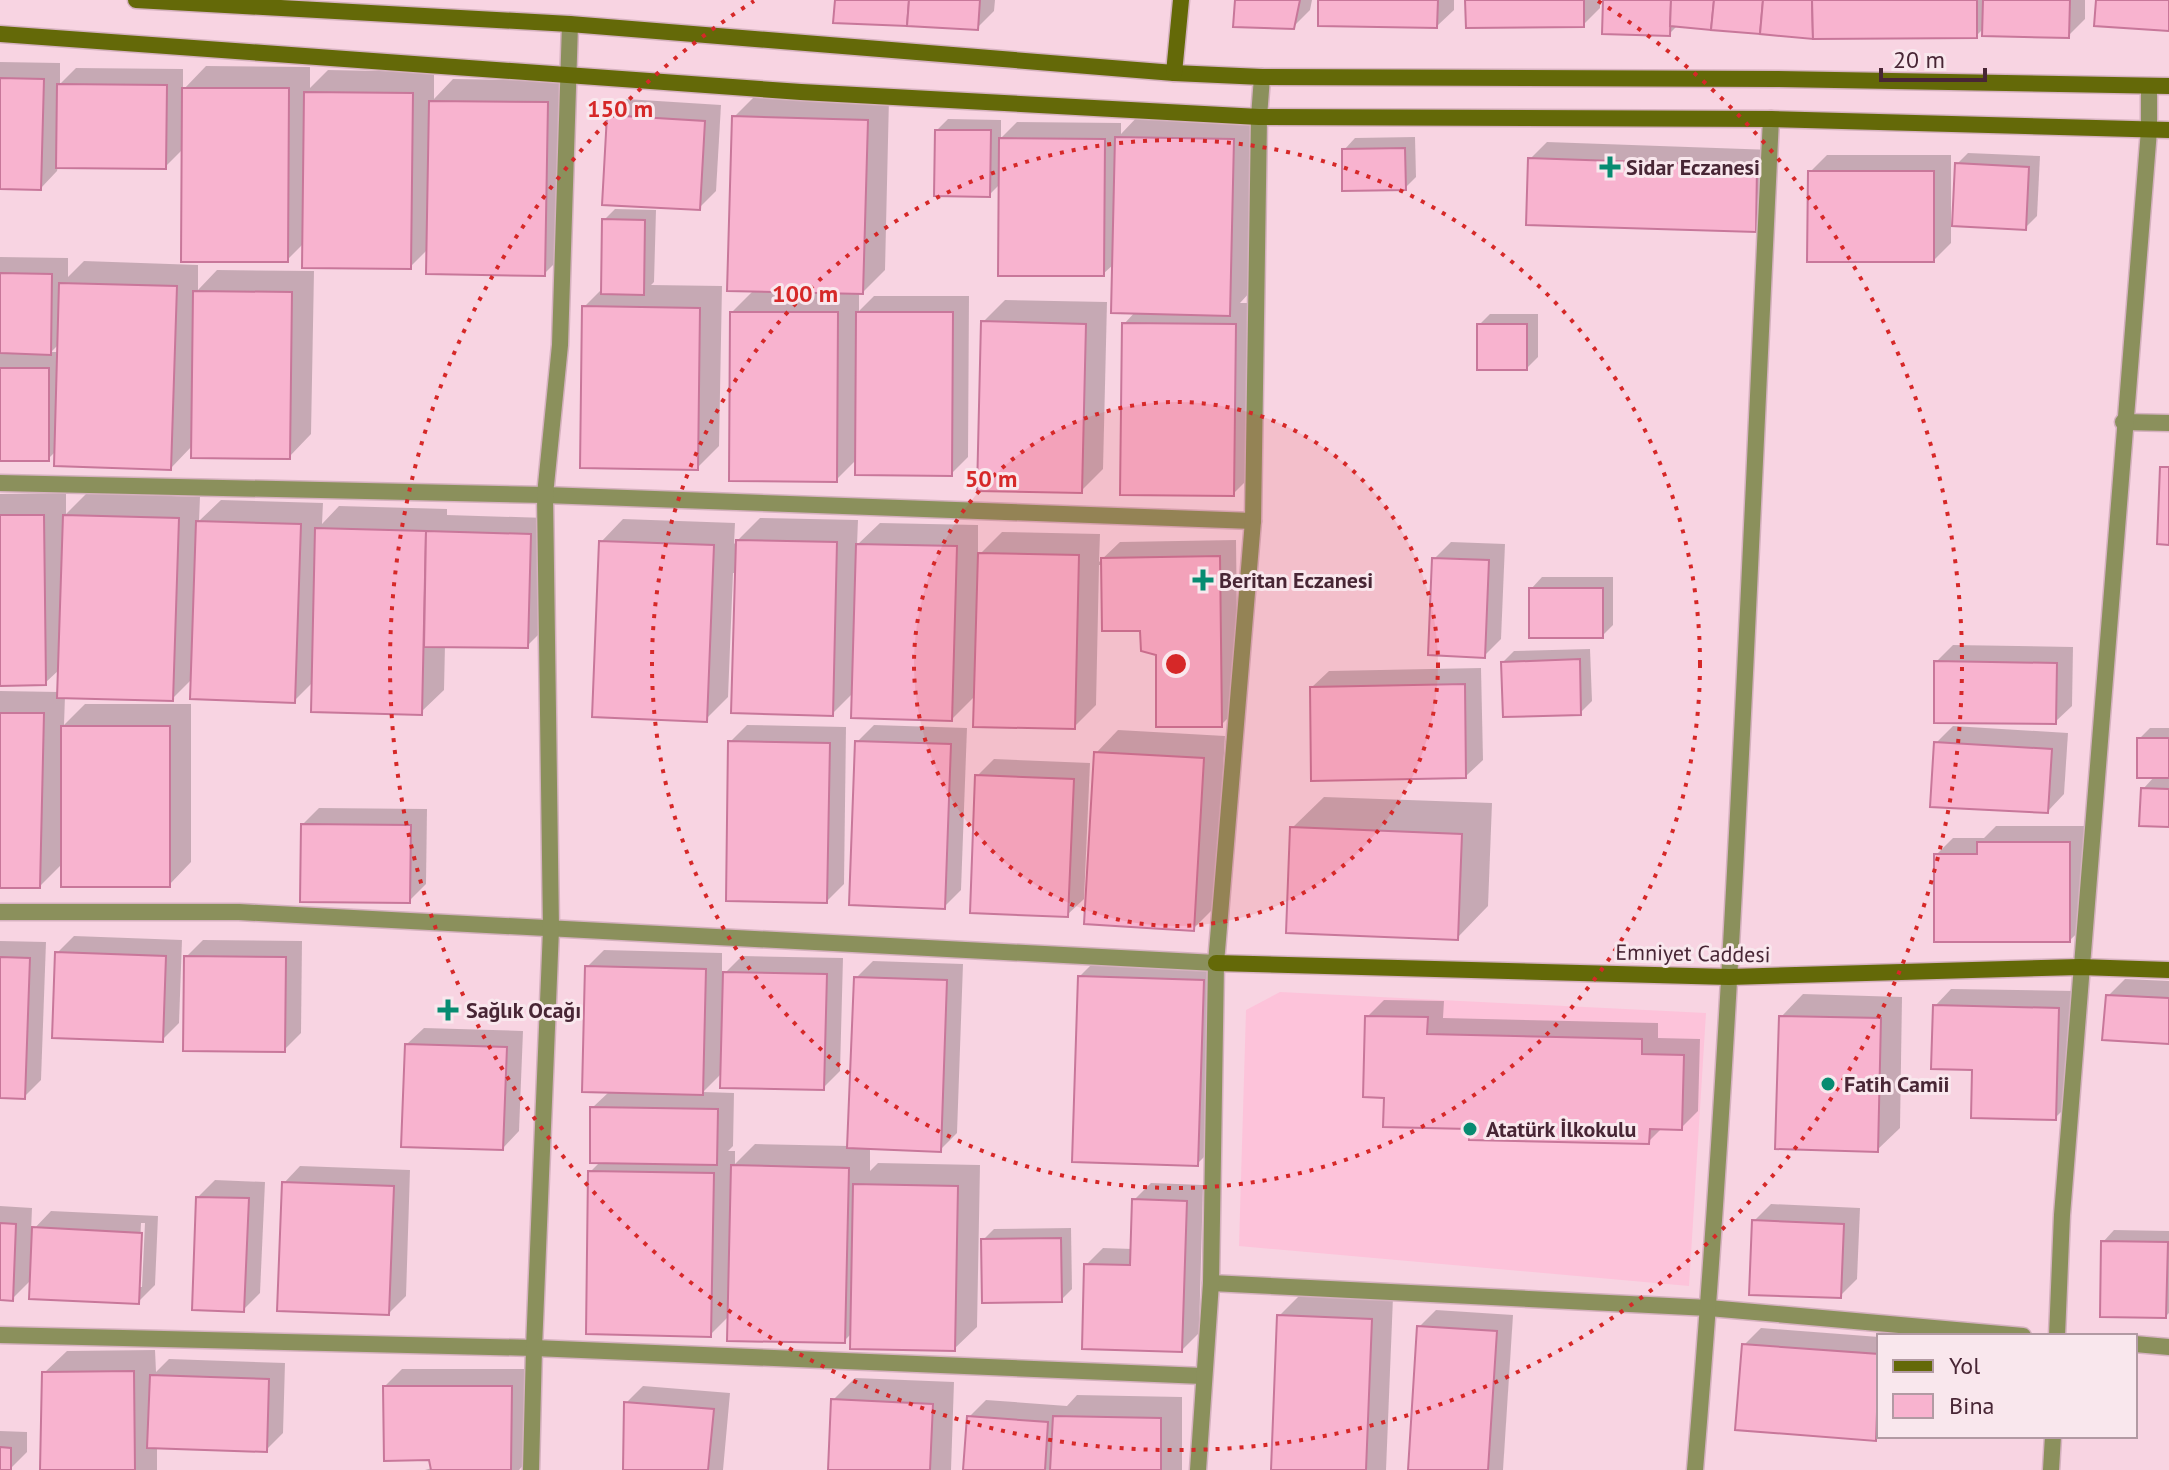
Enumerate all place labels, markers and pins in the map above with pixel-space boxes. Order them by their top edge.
place label: Sidar Eczanesi [1626,153,1760,181]
marker: Sidar Eczanesi [1601,158,1619,176]
place label: Beritan Eczanesi [1219,566,1373,594]
marker: Beritan Eczanesi [1194,571,1212,589]
centre of rings [1162,650,1190,678]
place label: Sağlık Ocağı [466,996,581,1024]
marker: Sağlık Ocağı [437,999,459,1021]
place label: Fatih Camii [1844,1070,1949,1098]
marker: Fatih Camii [1819,1075,1837,1093]
place label: Atatürk İlkokulu [1486,1115,1636,1143]
marker: Atatürk İlkokulu [1461,1120,1479,1138]

